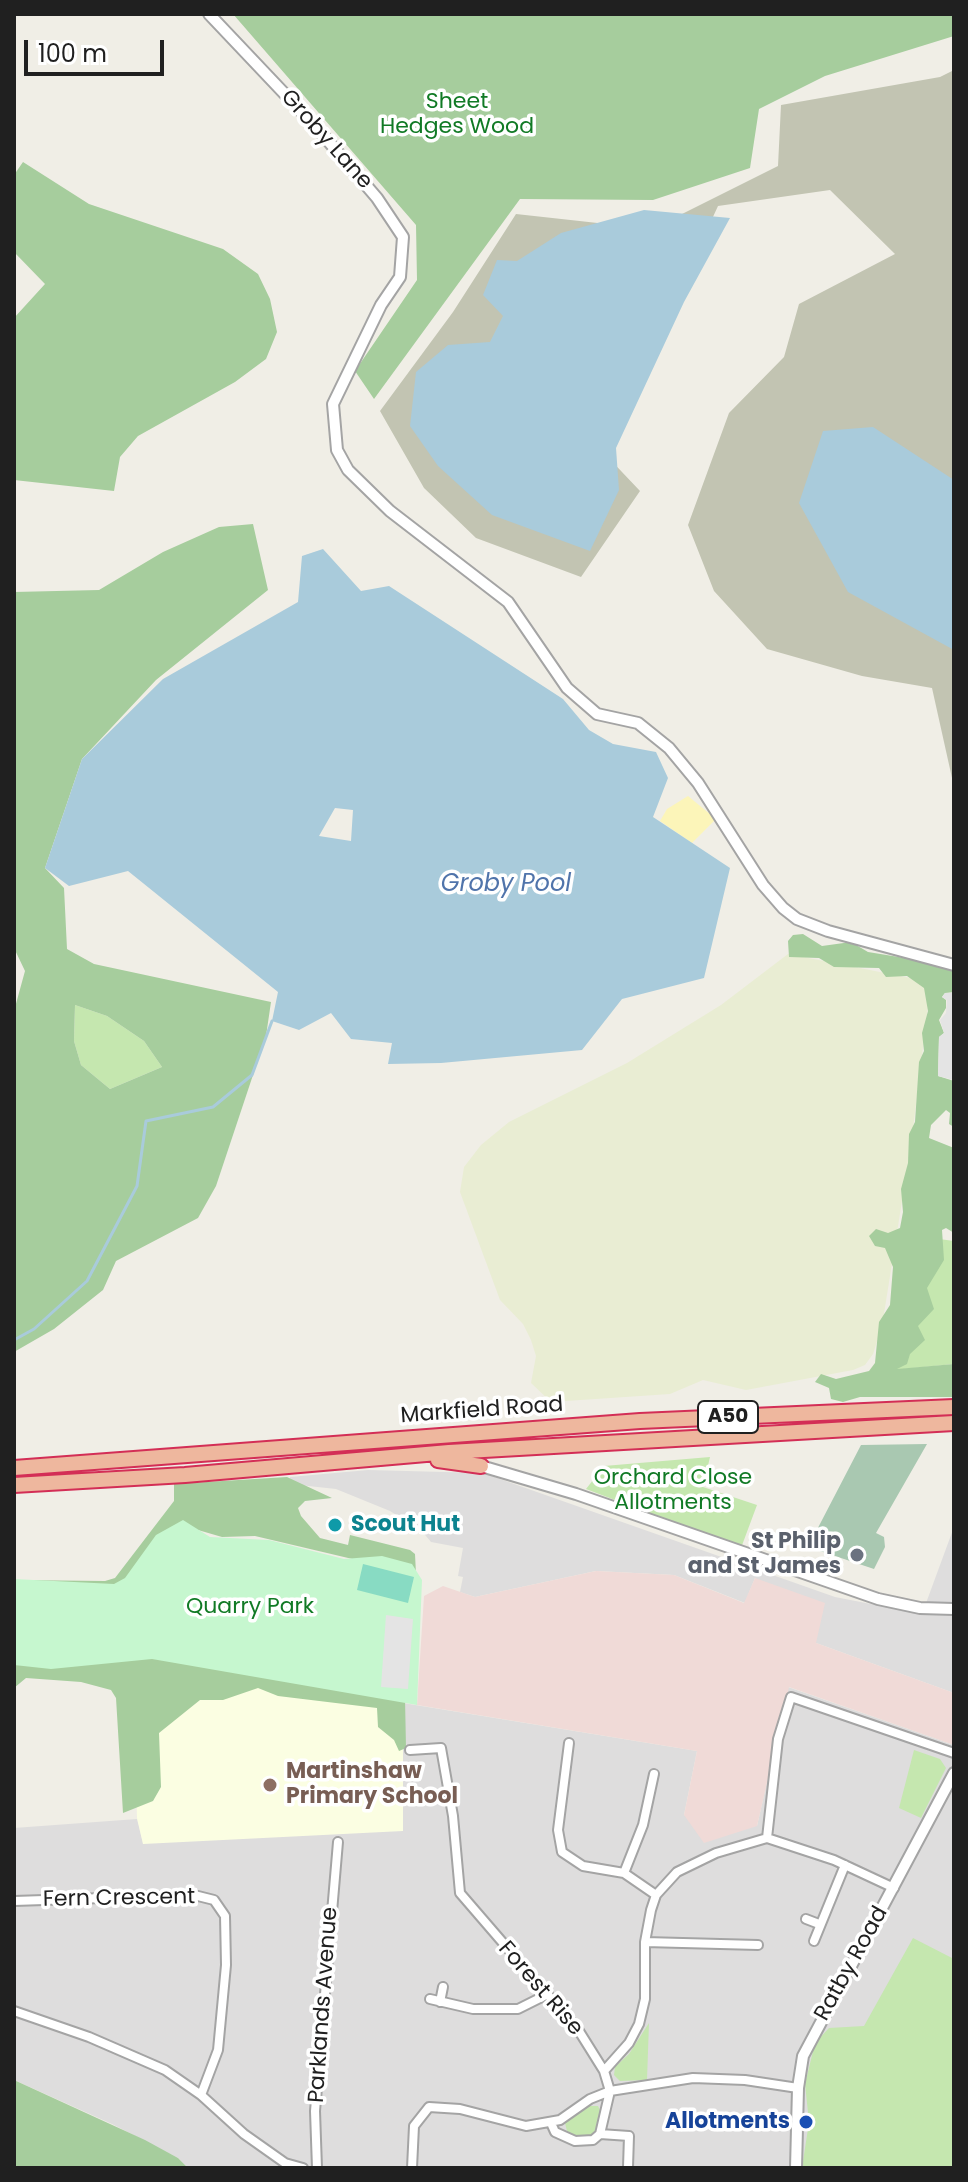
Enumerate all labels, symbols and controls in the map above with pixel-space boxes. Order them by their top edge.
scale bar [28,24,168,74]
text: 100 m [38,37,107,70]
street label: Groby Lane [274,85,378,195]
park label: Sheet Hedges Wood [380,89,534,140]
water label: Groby Pool [441,871,571,899]
street label: Markfield Road [400,1392,564,1430]
road number: A50 [698,1401,758,1433]
park label: Orchard Close Allotments [594,1465,752,1516]
place label: Scout Hut [351,1512,460,1538]
marker: Scout Hut [326,1516,344,1534]
place label: St Philip and St James [688,1529,841,1580]
marker: St Philip and St James [848,1546,866,1564]
park label: Quarry Park [186,1594,314,1620]
place label: Martinshaw Primary School [286,1759,458,1810]
marker: Martinshaw Primary School [261,1776,279,1794]
street label: Fern Crescent [43,1884,195,1914]
street label: Ratby Road [810,1902,894,2026]
street label: Parklands Avenue [304,1906,344,2104]
street label: Forest Rise [492,1936,588,2042]
place label: Allotments [665,2109,790,2135]
marker: Allotments [797,2113,815,2131]

